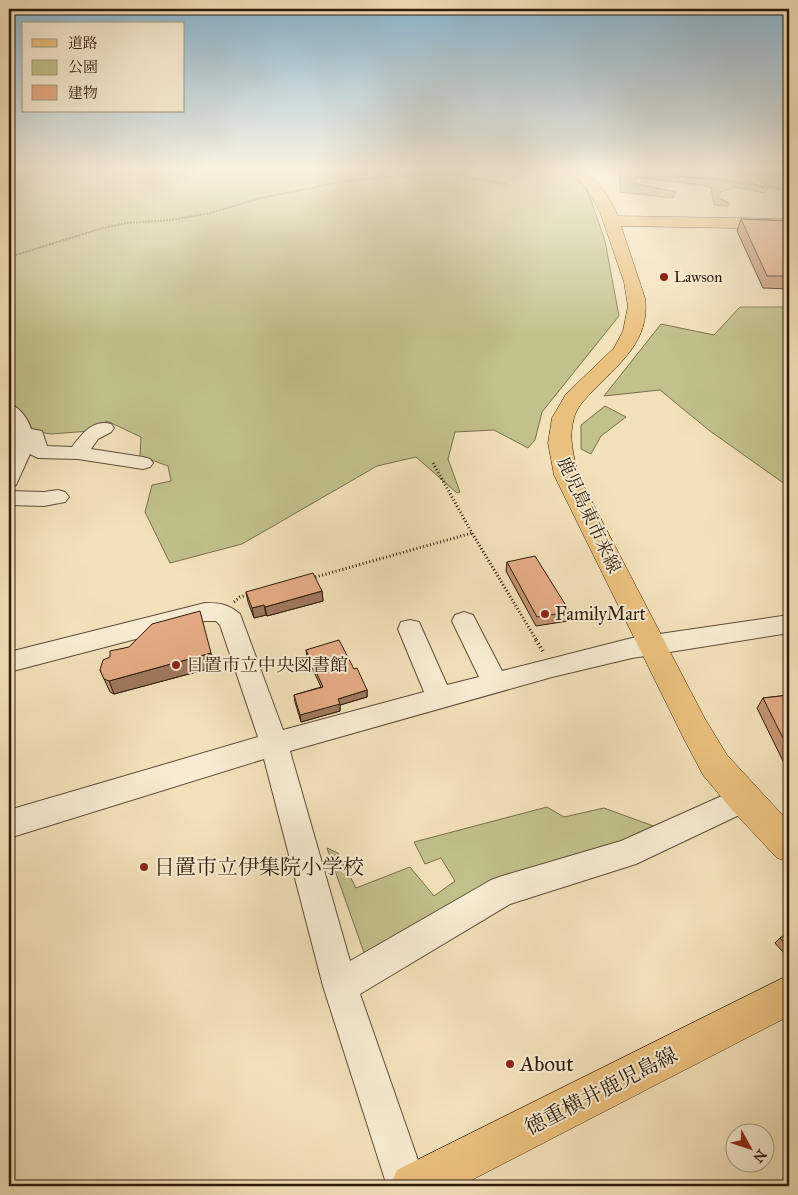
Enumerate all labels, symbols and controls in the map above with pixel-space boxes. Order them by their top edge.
legend [22,22,185,112]
text: 道路 [68,34,98,52]
text: 公園 [68,58,98,76]
text: 建物 [68,84,98,102]
place label: Lawson [674,268,722,286]
marker: Lawson [658,271,670,283]
street label: 鹿児島東市来線 [552,453,626,577]
place label: FamilyMart [555,603,647,625]
marker: FamilyMart [539,608,551,620]
place label: 日置市立中央図書館 [186,654,348,676]
marker: 日置市立中央図書館 [170,659,182,671]
place label: 日置市立伊集院小学校 [154,854,364,880]
marker: 日置市立伊集院小学校 [138,861,150,873]
street label: 徳重横井鹿児島線 [520,1041,682,1141]
place label: About [519,1051,574,1077]
marker: About [504,1058,516,1070]
north arrow [726,1122,776,1172]
text: N [749,1146,770,1166]

